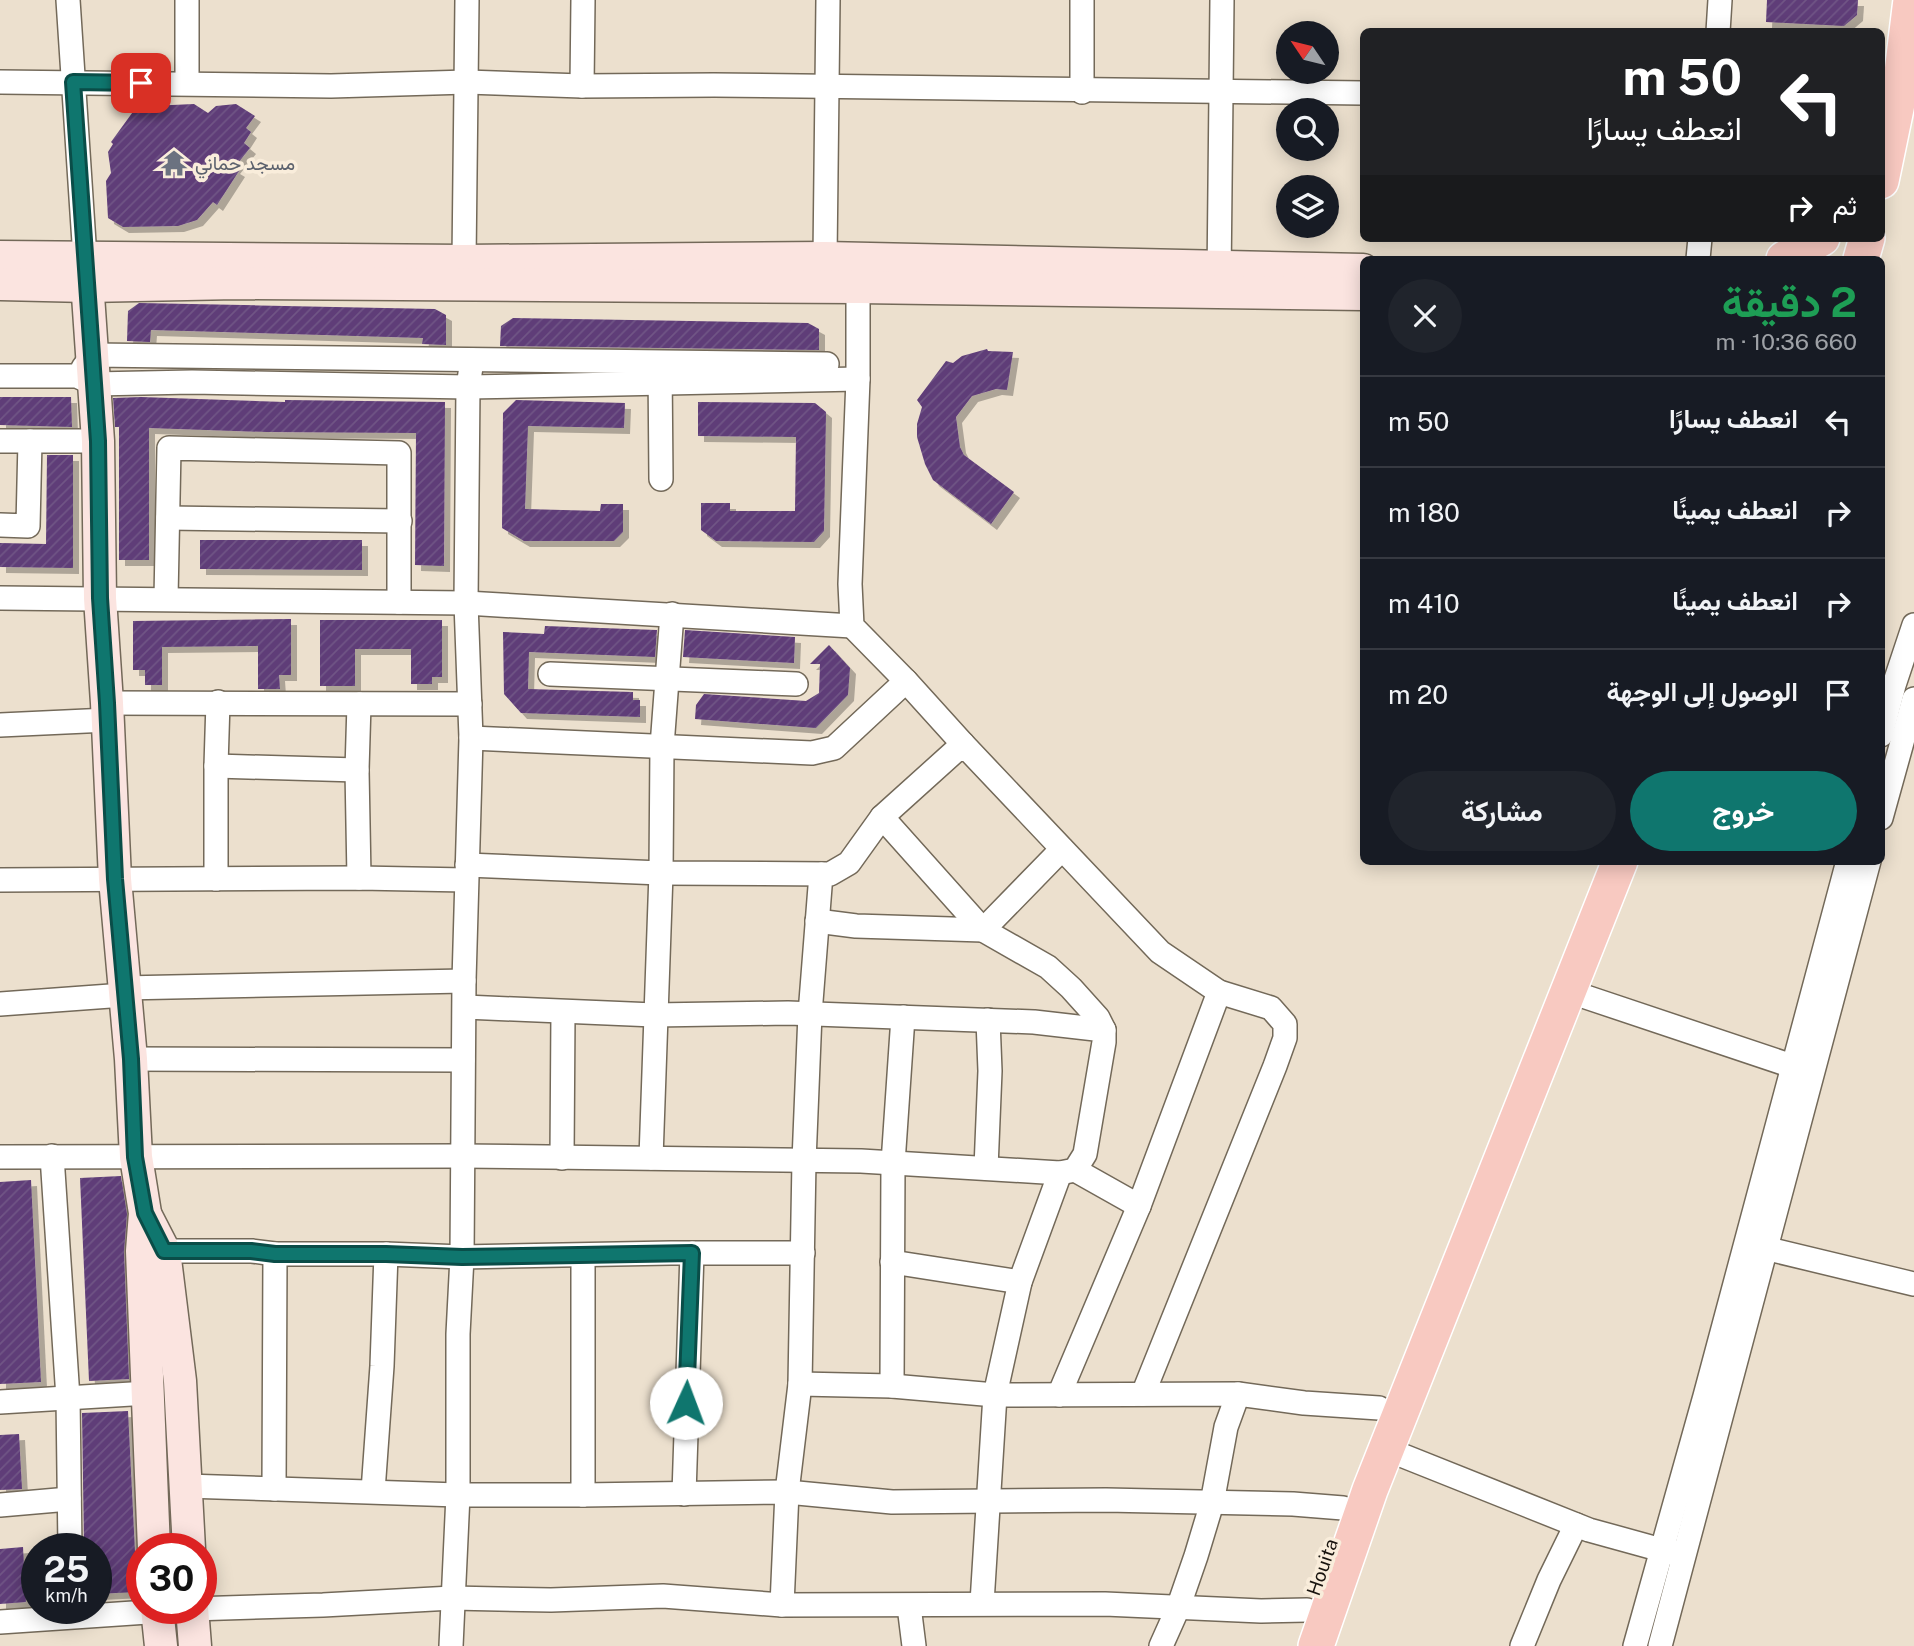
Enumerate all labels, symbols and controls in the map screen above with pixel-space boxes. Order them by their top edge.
north arrow [1276,21,1339,84]
map controls [1276,21,1339,238]
text: 50 m [1622,48,1742,106]
pin [111,53,171,113]
icon: left [1766,56,1857,147]
icon: arrive [122,64,160,102]
button: search [1276,98,1339,161]
text: انعطف يسارًا [1586,110,1742,147]
temple icon: مسجد حماني [159,148,189,178]
place label: مسجد حماني [195,152,295,179]
button: layers [1276,175,1339,238]
icon: right [1781,189,1819,227]
text: ثم [1833,190,1857,221]
text: 2 دقيقة [1722,277,1857,326]
button: close [1388,279,1462,353]
text: 660 m · 10:36 [1716,328,1857,355]
text: انعطف يسارًا [1669,403,1798,434]
icon: left [1819,403,1857,441]
text: 50 m [1388,406,1449,437]
text: انعطف يمينًا [1672,494,1798,525]
icon: right [1819,494,1857,532]
text: 180 m [1388,497,1460,528]
text: انعطف يمينًا [1672,585,1798,616]
icon: right [1819,585,1857,623]
text: 410 m [1388,588,1460,619]
text: الوصول إلى الوجهة [1607,676,1798,707]
icon: arrive [1819,676,1857,714]
text: 20 m [1388,679,1448,710]
button: مشاركة [1388,771,1616,851]
button: خروج [1630,771,1857,851]
position arrow [649,1366,723,1440]
speed limit sign: 30 [126,1533,217,1624]
street label: Houita [1302,1536,1342,1598]
text: 25 [44,1549,89,1590]
text: km/h [45,1585,88,1606]

